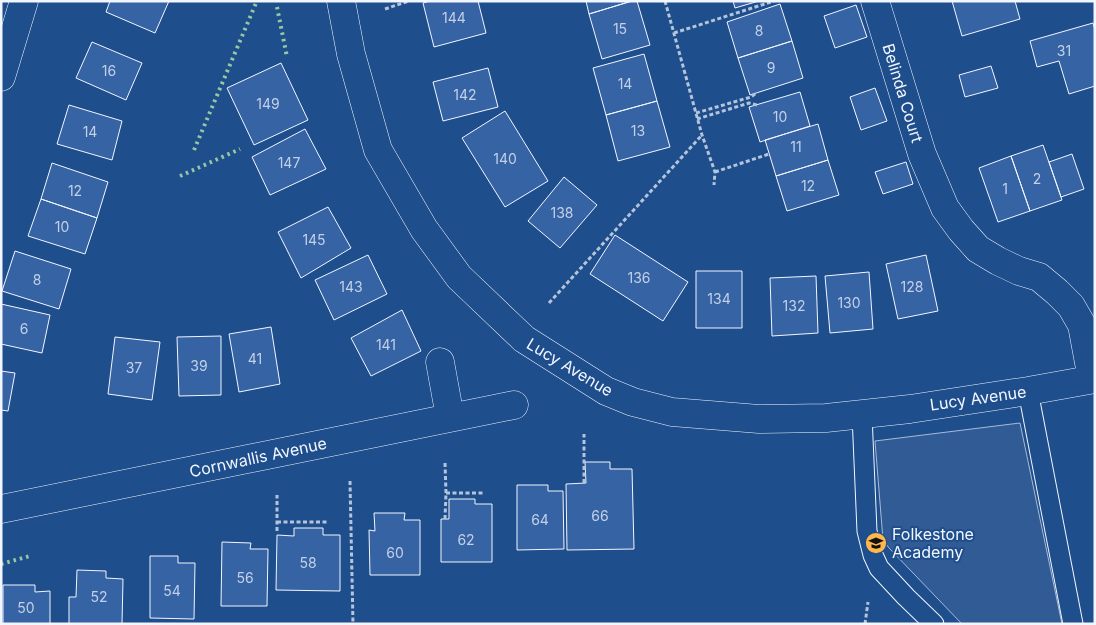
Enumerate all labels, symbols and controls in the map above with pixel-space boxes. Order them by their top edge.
house number: 144 [442,9,466,26]
house number: 15 [613,20,627,37]
house number: 8 [755,22,763,39]
street label: Belinda Court [878,41,928,145]
house number: 31 [1057,42,1071,59]
house number: 9 [767,59,775,76]
house number: 16 [102,62,116,79]
house number: 14 [618,75,632,92]
house number: 142 [453,86,477,103]
house number: 149 [256,95,280,112]
house number: 10 [773,108,787,125]
house number: 13 [631,122,645,139]
house number: 14 [83,123,97,140]
house number: 11 [790,138,802,155]
house number: 140 [493,150,517,167]
house number: 147 [278,154,300,171]
house number: 2 [1033,170,1041,187]
house number: 12 [801,177,815,194]
house number: 1 [1002,180,1008,197]
house number: 12 [68,182,82,199]
house number: 138 [550,204,574,221]
house number: 10 [55,218,69,235]
house number: 145 [302,231,326,248]
house number: 136 [627,269,651,286]
house number: 8 [33,271,41,288]
house number: 143 [339,278,363,295]
house number: 128 [901,278,923,295]
house number: 134 [707,290,731,307]
house number: 130 [837,294,861,311]
house number: 132 [783,297,805,314]
house number: 6 [20,320,28,337]
street label: Lucy Avenue [523,333,617,401]
house number: 141 [376,336,396,353]
house number: 41 [248,350,262,367]
house number: 39 [190,357,208,374]
house number: 37 [126,359,142,376]
street label: Lucy Avenue [929,381,1027,415]
street label: Cornwallis Avenue [188,433,328,481]
house number: 66 [591,507,609,524]
house number: 64 [531,511,549,528]
place label: Folkestone Academy [892,524,974,562]
house number: 62 [457,531,475,548]
school or university icon: Folkestone Academy [864,531,888,555]
house number: 60 [386,544,404,561]
house number: 58 [299,554,317,571]
house number: 56 [236,569,254,586]
house number: 54 [163,582,181,599]
house number: 52 [90,588,108,605]
house number: 50 [17,599,35,616]

